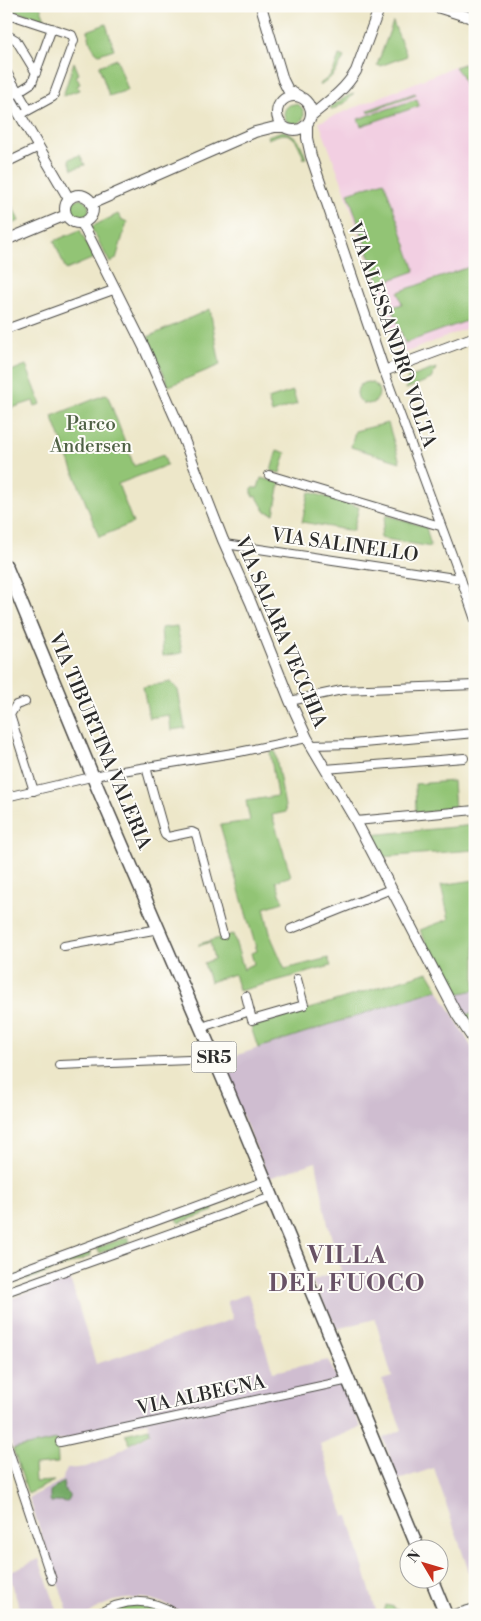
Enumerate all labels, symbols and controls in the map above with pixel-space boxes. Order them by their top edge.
street label: VIA ALESSANDRO VOLTA [342,218,442,452]
park label: Parco Andersen [49,412,132,458]
street label: VIA SALINELLO [269,523,420,567]
street label: VIA SALARA VECCHIA [229,532,333,732]
street label: VIA TIBURTINA VALERIA [43,628,157,854]
road number: SR5 [192,1042,236,1072]
district label: VILLA DEL FUOCO [268,1241,426,1299]
street label: VIA ALBEGNA [133,1369,268,1421]
north arrow [398,1538,448,1588]
text: N [404,1547,425,1567]

